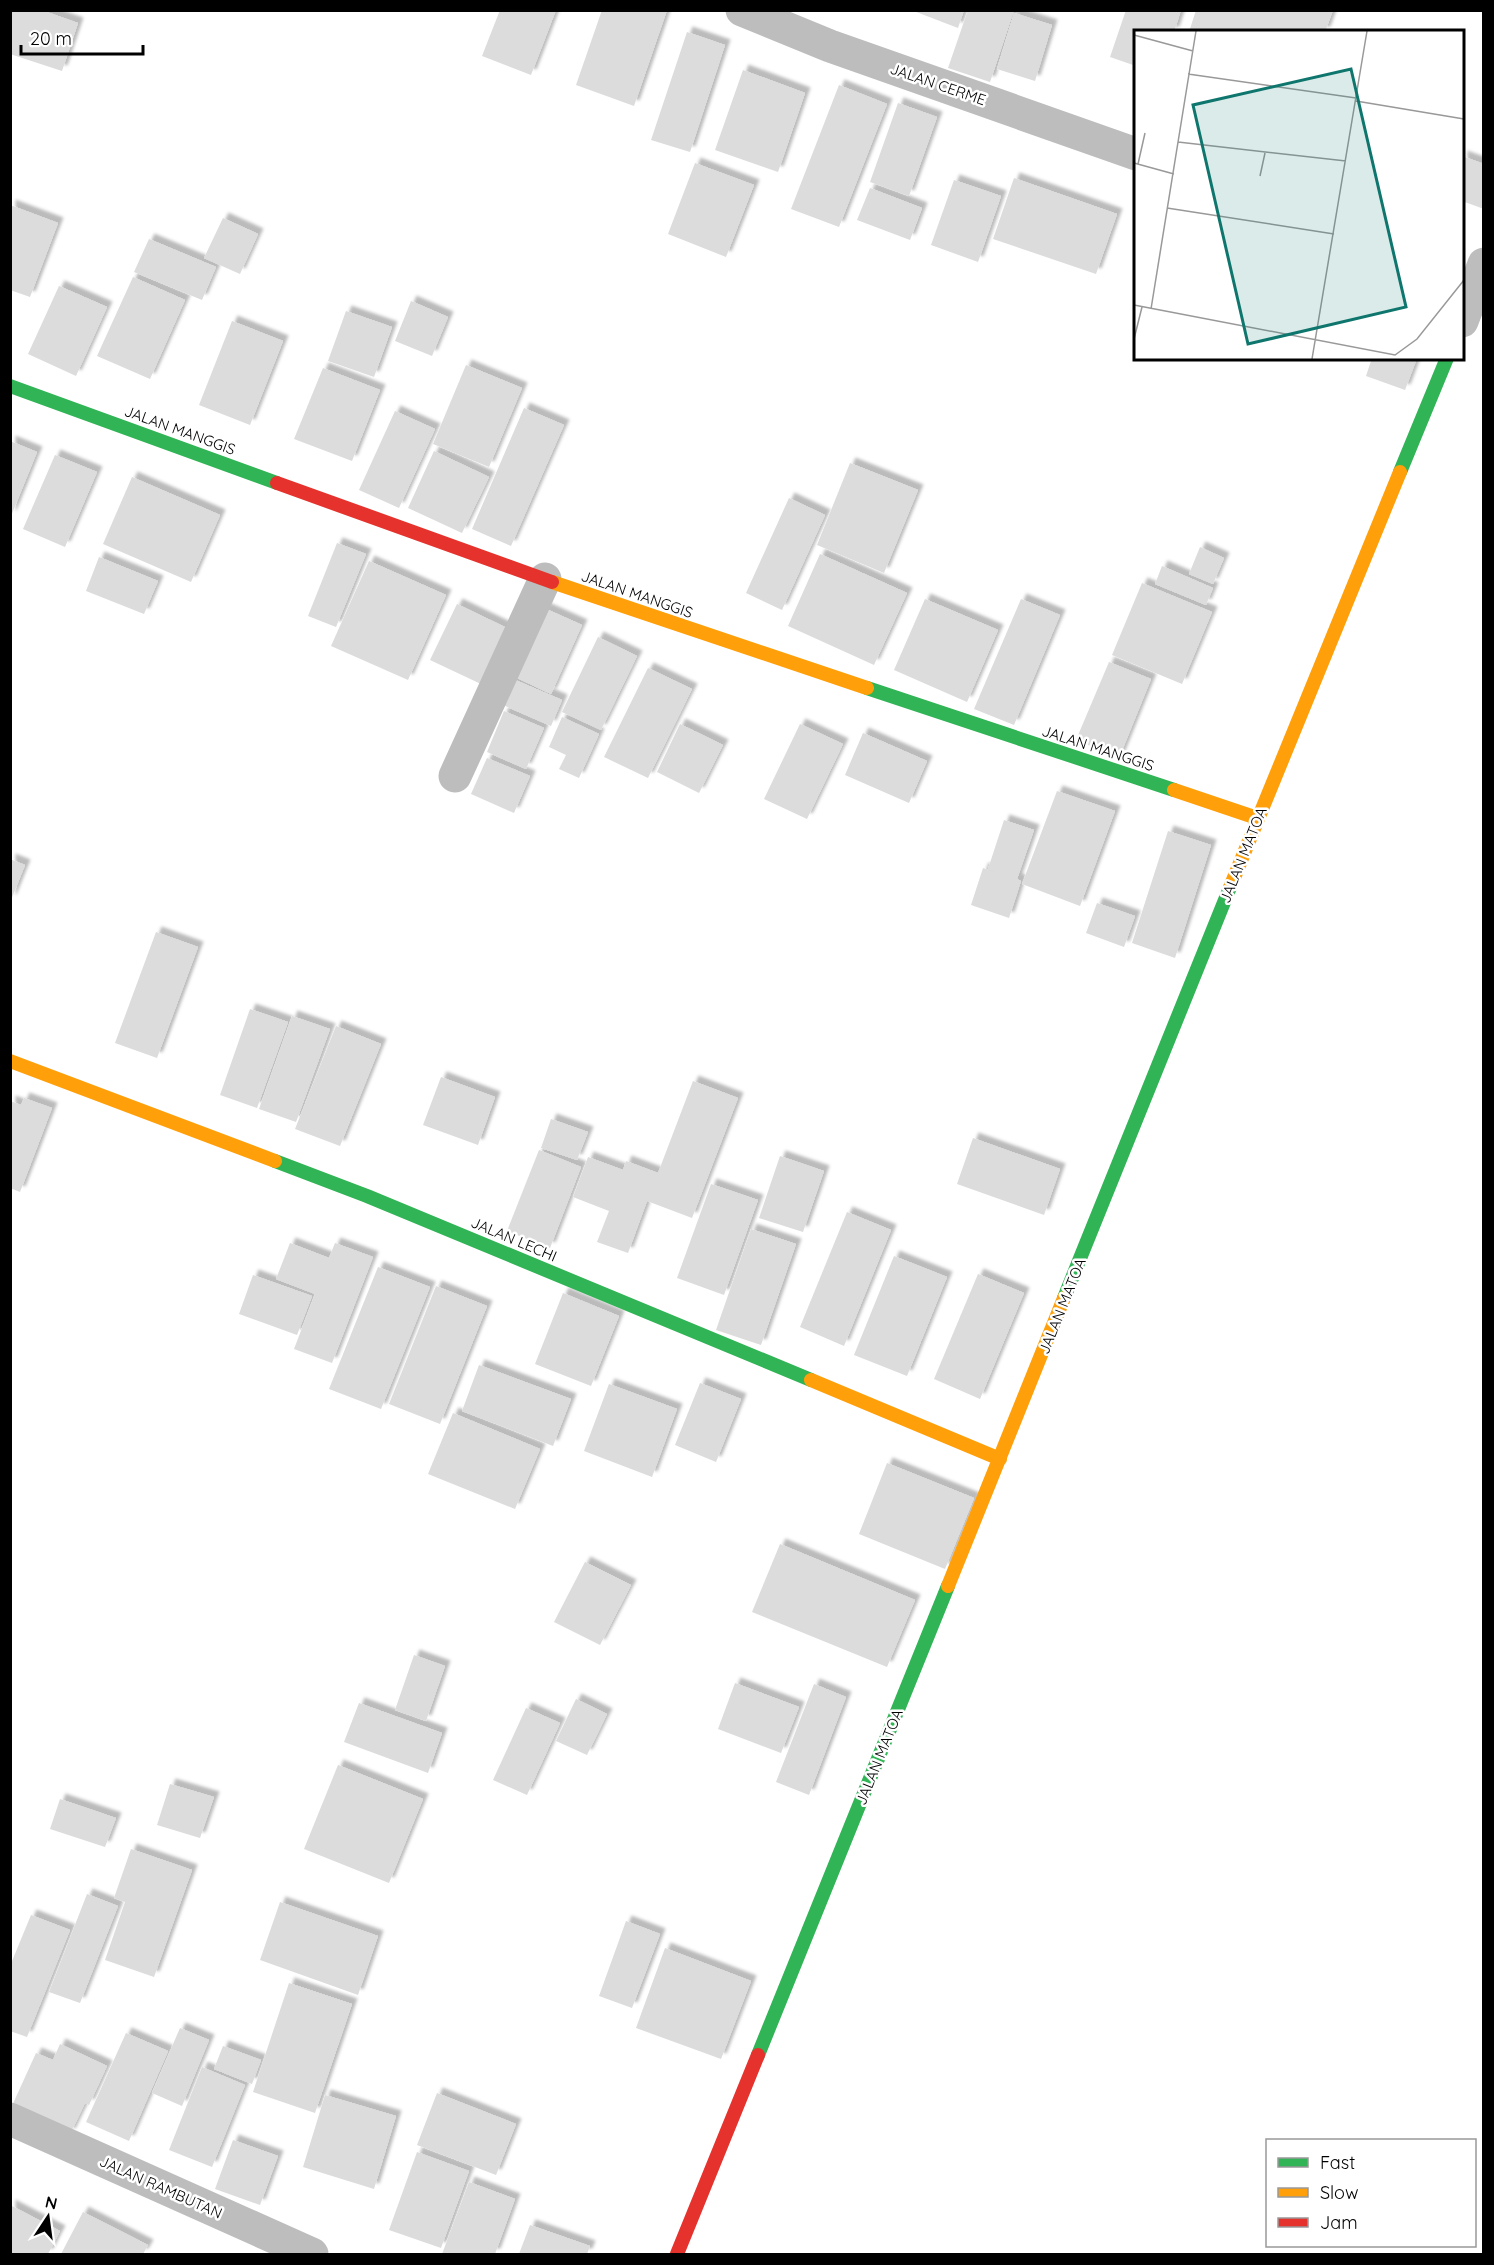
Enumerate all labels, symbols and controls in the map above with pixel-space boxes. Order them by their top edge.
scale bar [21,18,142,56]
text: 20 m [30,27,72,50]
inset map [1134,30,1464,360]
street label: JALAN CERME [888,59,988,109]
street label: JALAN MANGGIS [122,401,238,459]
street label: JALAN MANGGIS [579,566,695,622]
street label: JALAN MANGGIS [1040,721,1156,775]
street label: JALAN MATOA [1215,804,1271,906]
street label: JALAN LECHI [468,1212,560,1266]
street label: JALAN MATOA [1034,1255,1090,1357]
street label: JALAN MATOA [851,1706,907,1808]
legend [1266,2139,1476,2247]
street label: JALAN RAMBUTAN [97,2151,225,2223]
text: Fast [1320,2151,1355,2174]
text: Slow [1320,2181,1358,2204]
north arrow [18,2187,78,2247]
text: N [43,2191,59,2213]
text: Jam [1320,2211,1358,2234]

